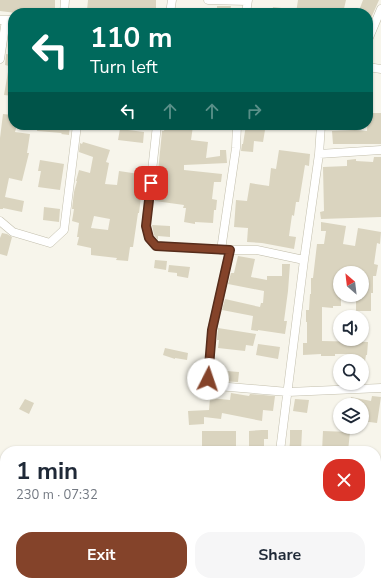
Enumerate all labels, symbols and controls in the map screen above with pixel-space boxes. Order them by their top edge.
text: 110 m [90,19,173,57]
icon: left [24,24,76,76]
text: Turn left [90,55,158,79]
icon: left [117,100,139,122]
icon: ahead [159,100,181,122]
icon: ahead [201,100,223,122]
icon: right [243,100,265,122]
pin [134,166,168,200]
icon: arrive [140,172,162,194]
north arrow [333,266,369,302]
map controls [333,266,369,434]
button: sound [333,310,369,346]
button: search [333,354,369,390]
position arrow [187,358,229,400]
button: layers [333,398,369,434]
text: 1 min [16,455,78,487]
button: close [323,459,365,501]
text: 230 m · 07:32 [16,486,98,504]
button: Exit [16,532,187,578]
button: Share [195,532,365,578]

